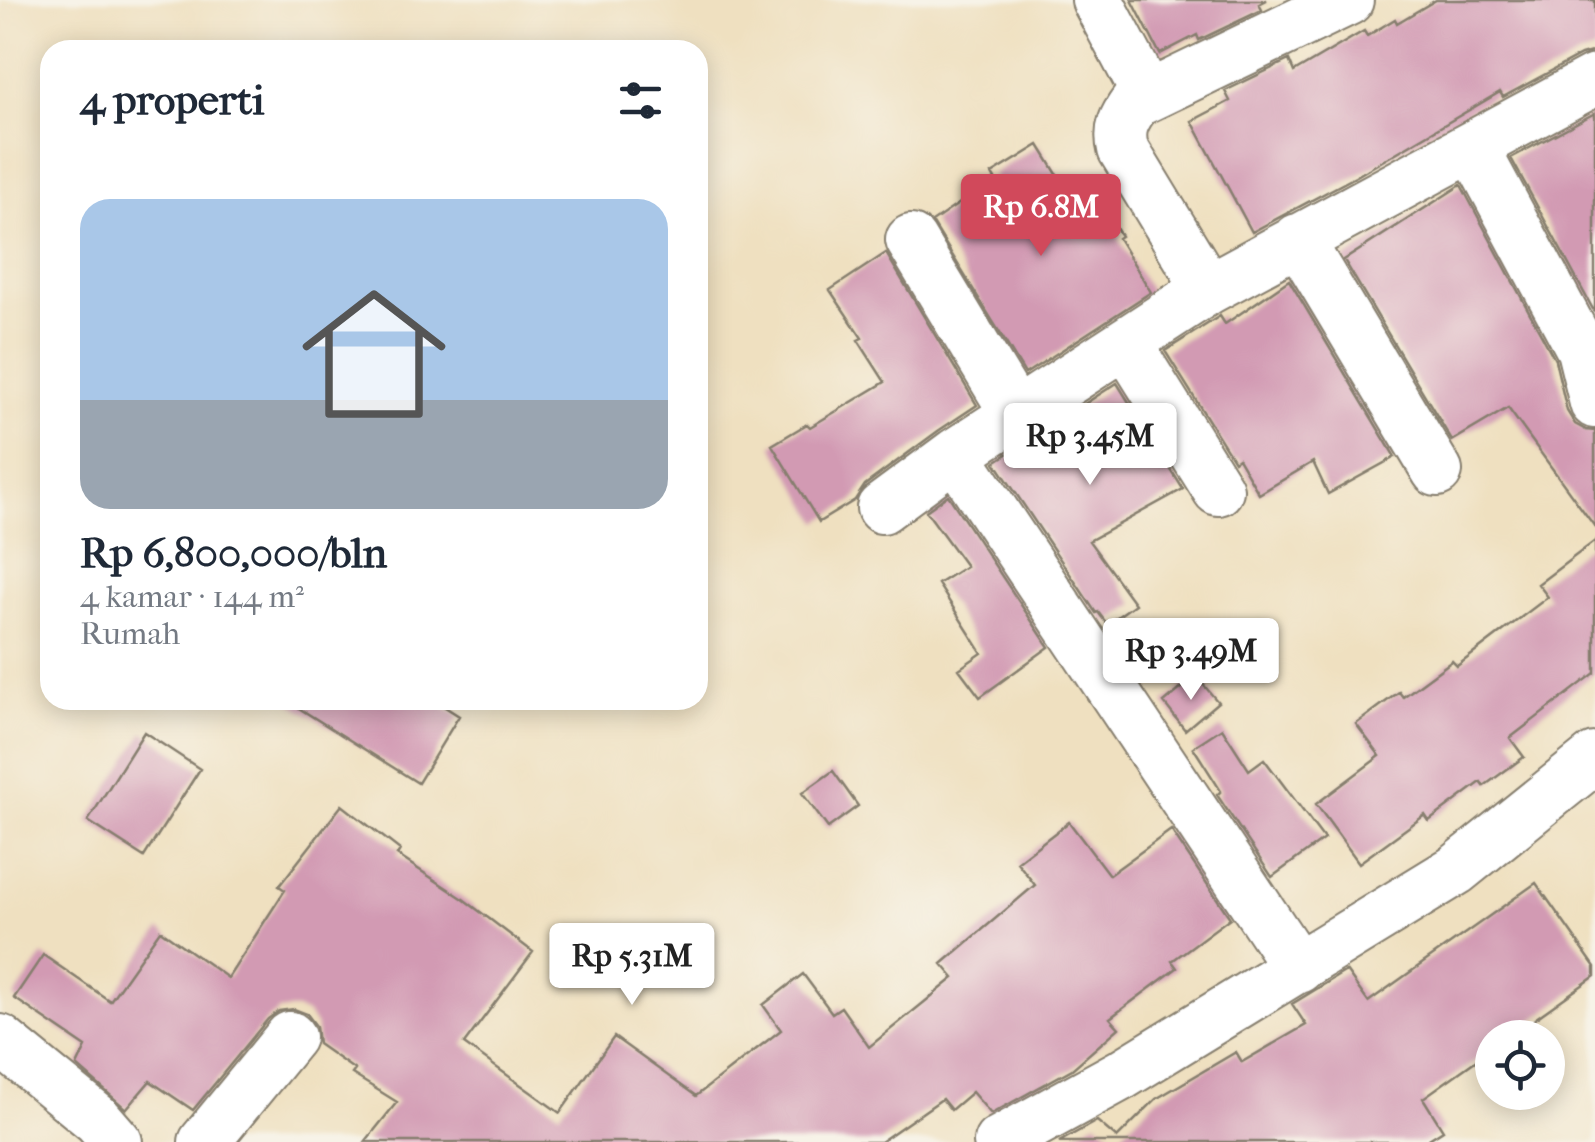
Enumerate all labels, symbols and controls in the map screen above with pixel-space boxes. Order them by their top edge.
icon: filters [613,73,668,128]
text: 4 properti [80,76,264,125]
pin: Rp 6.8M [949,174,1133,259]
text: Rp 6.8M [983,188,1099,225]
icon: home [284,264,464,444]
pin: Rp 3.45M [987,403,1193,488]
text: Rp 3.45M [1026,417,1154,454]
text: Rp 6,800,000/bln [80,529,387,578]
text: 4 kamar · 144 m² [80,578,304,615]
text: Rumah [80,615,180,652]
pin: Rp 3.49M [1088,618,1294,703]
text: Rp 3.49M [1125,632,1257,669]
pin: Rp 5.31M [529,923,735,1008]
text: Rp 5.31M [571,937,693,974]
map controls [1475,1020,1565,1110]
button: locate [1475,1020,1565,1110]

